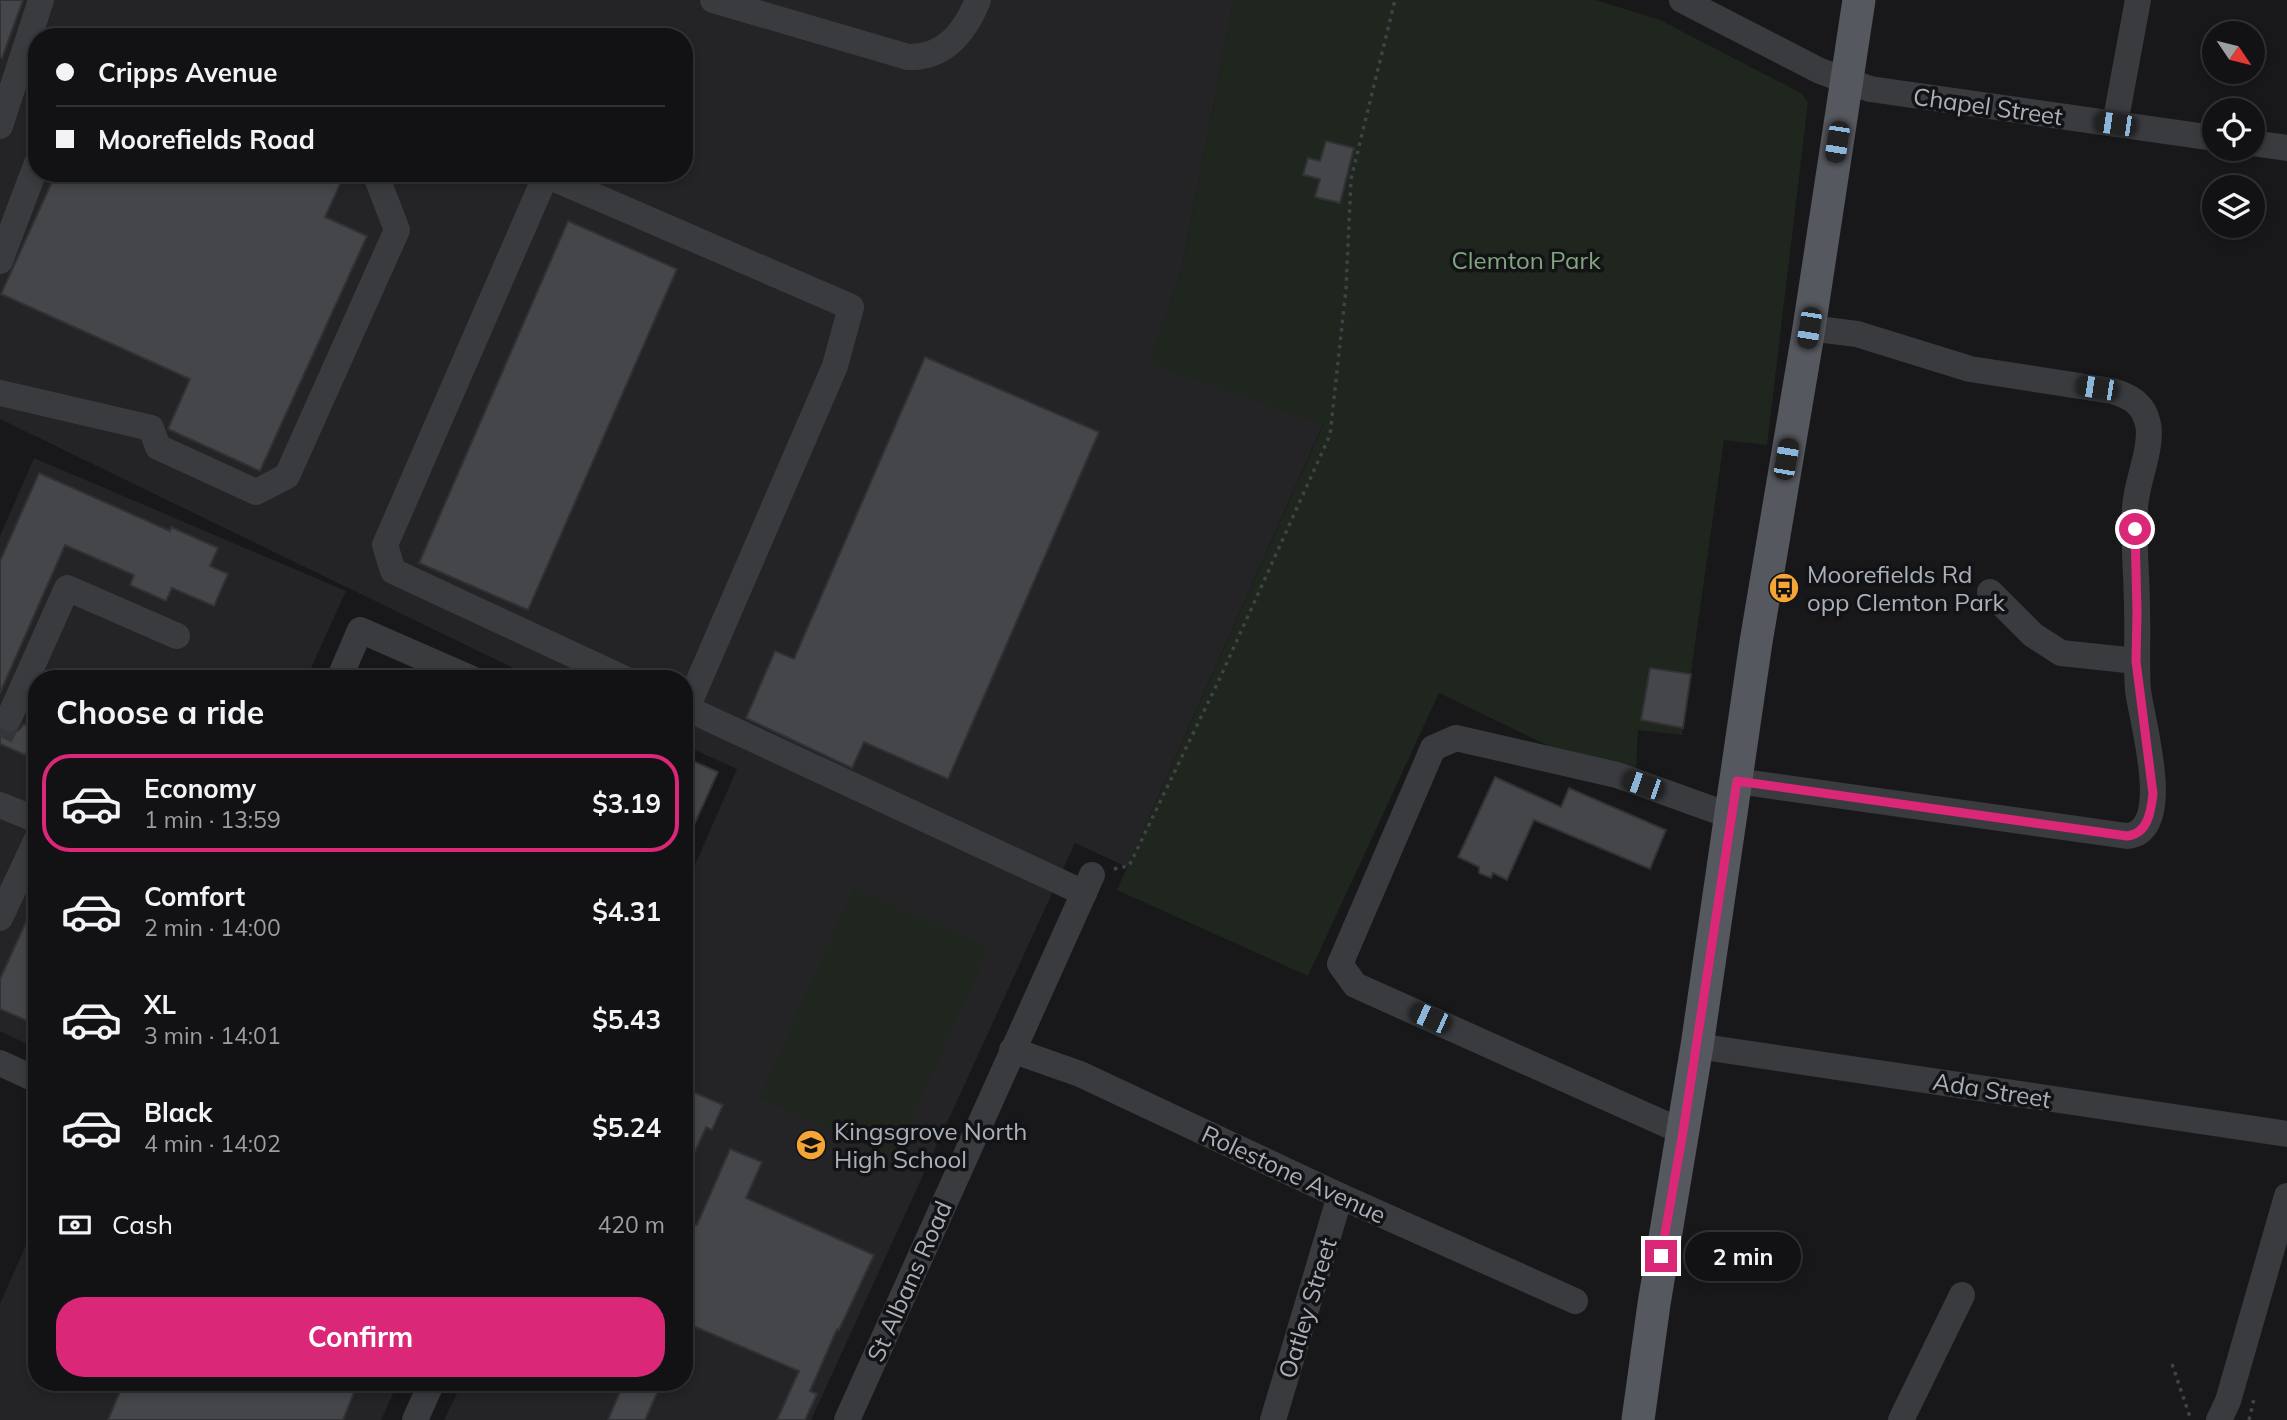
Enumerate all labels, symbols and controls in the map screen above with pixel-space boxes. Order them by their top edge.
north arrow [2202,21,2264,84]
map controls [2202,21,2265,238]
text: Cripps Avenue [98,56,278,89]
street label: Chapel Street [1911,81,2065,131]
button: locate [2202,98,2265,161]
car [2093,111,2138,137]
car [1824,120,1851,164]
text: Moorefields Road [98,123,315,156]
button: layers [2202,175,2265,238]
park label: Clemton Park [1451,245,1601,275]
car [1796,306,1823,350]
car [2075,374,2120,402]
car [1773,436,1800,482]
route start [2119,513,2151,545]
place label: Moorefields Rd opp Clemton Park [1807,559,2005,617]
bus stop icon: Moorefields Rd opp Clemton Park [1767,571,1801,605]
text: Choose a ride [56,692,264,732]
car [1620,768,1667,802]
icon: car [60,772,123,835]
text: Economy [144,772,256,805]
text: $3.19 [592,787,661,820]
text: 1 min · 13:59 [144,805,281,834]
icon: car [60,880,123,943]
text: Comfort [144,880,245,913]
text: $4.31 [592,895,661,928]
text: 2 min · 14:00 [144,913,281,942]
icon: car [60,988,123,1051]
text: XL [144,988,176,1021]
car [1407,1000,1454,1036]
text: $5.43 [592,1003,661,1036]
text: 3 min · 14:01 [144,1021,281,1050]
street label: Ada Street [1931,1066,2053,1114]
icon: car [60,1096,123,1159]
text: Black [144,1096,212,1129]
text: $5.24 [592,1111,661,1144]
place label: Kingsgrove North High School [834,1116,1027,1174]
street label: Rolestone Avenue [1197,1118,1391,1230]
school or university icon: Kingsgrove North High School [794,1128,828,1162]
text: 4 min · 14:02 [144,1129,281,1158]
street label: St Albans Road [860,1196,958,1366]
icon: cash [56,1206,94,1244]
text: Cash [112,1208,173,1241]
text: 420 m [597,1210,665,1239]
callout: 2 min [1686,1232,1801,1280]
street label: Oatley Street [1271,1234,1343,1382]
route end [1645,1240,1677,1272]
text: 2 min [1713,1242,1773,1271]
button: Confirm [56,1297,665,1377]

